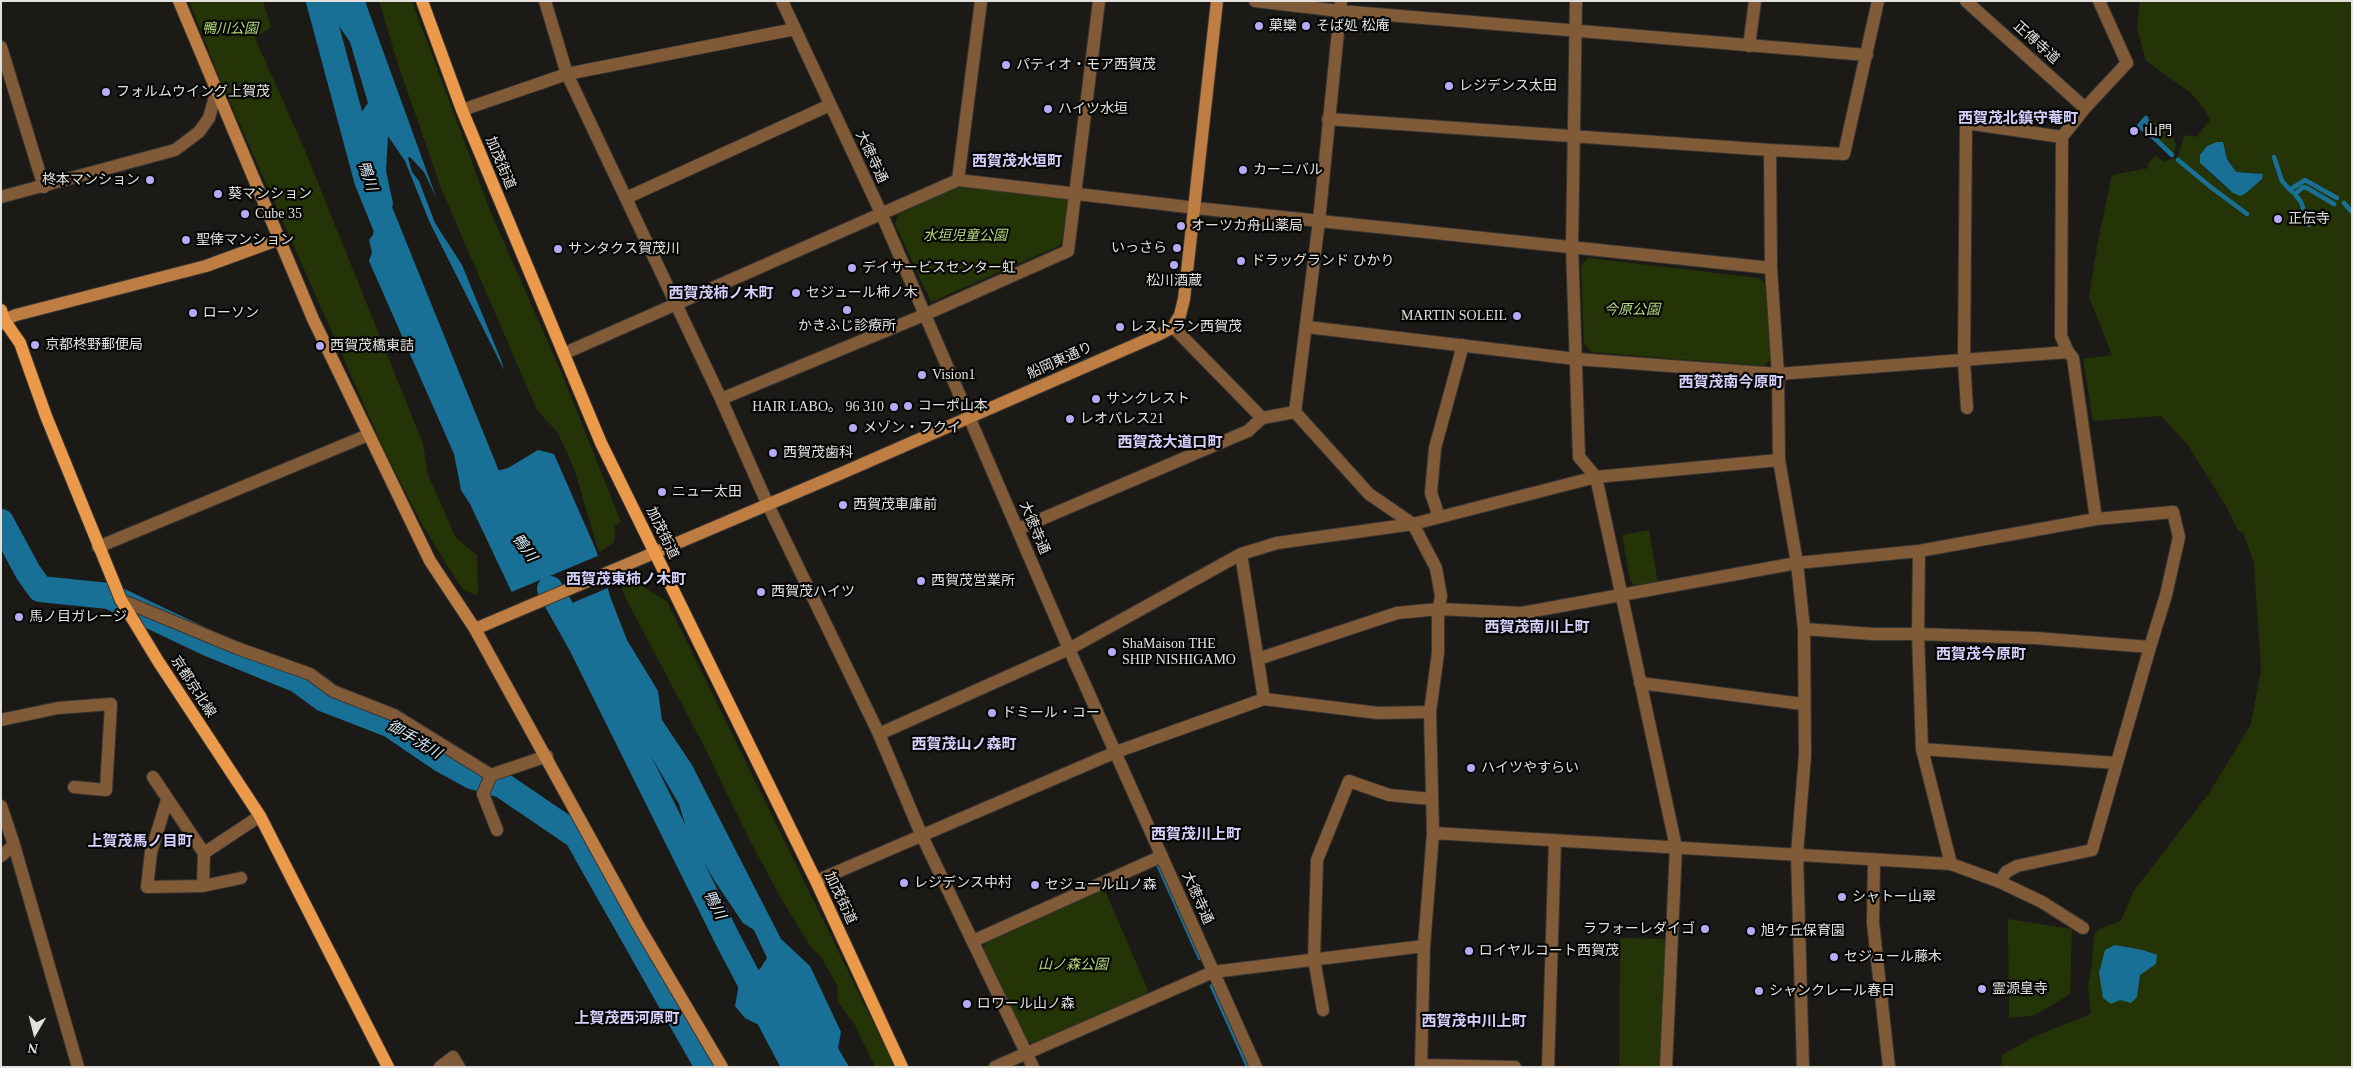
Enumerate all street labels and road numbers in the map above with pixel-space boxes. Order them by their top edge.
street label: 正傅寺道 [2010,18,2062,68]
street label: 大徳寺通 [852,128,890,186]
street label: 加茂街道 [481,134,519,192]
street label: 船岡東通り [1025,339,1095,383]
street label: 大徳寺通 [1015,499,1053,557]
street label: 加茂街道 [642,504,682,562]
street label: 京都京北線 [167,653,219,721]
street label: 加茂街道 [821,869,859,927]
street label: 大徳寺通 [1178,869,1216,927]

